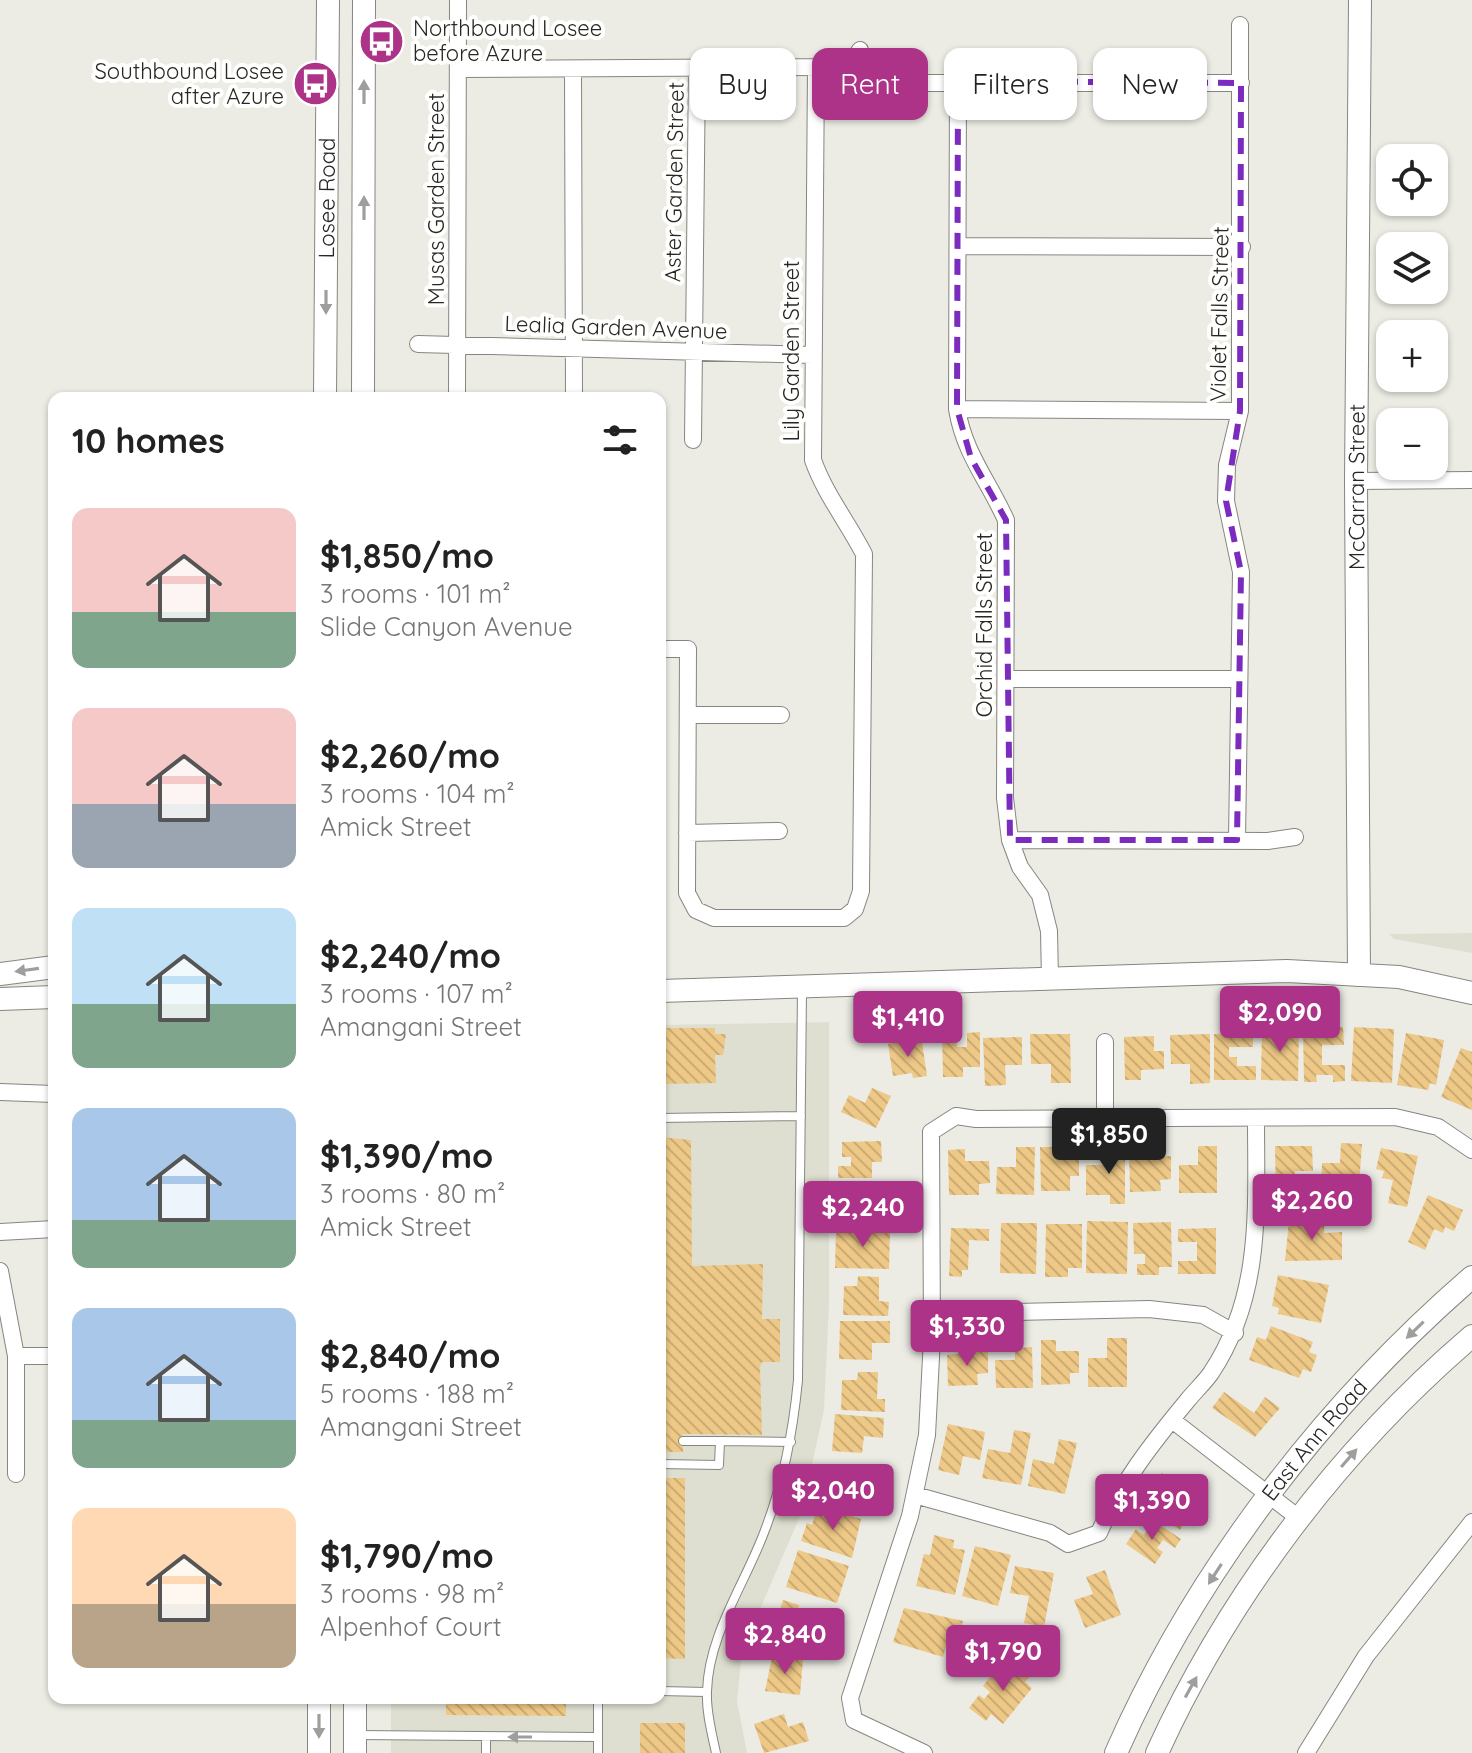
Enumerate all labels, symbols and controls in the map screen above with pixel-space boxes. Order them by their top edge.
place label: Northbound Losee before Azure [413,14,602,67]
bus stop icon: Northbound Losee before Azure [358,17,406,65]
chip: Buy [690,48,796,120]
chip: Rent [812,48,928,120]
chip: Filters [944,48,1077,120]
chip: New [1093,48,1207,120]
place label: Southbound Losee after Azure [95,57,284,110]
bus stop icon: Southbound Losee after Azure [291,60,339,108]
one-way arrow [358,79,370,104]
street label: Aster Garden Street [658,82,690,282]
street label: Musas Garden Street [422,93,450,305]
street label: Losee Road [312,137,341,259]
map controls [1376,144,1448,480]
button: locate [1376,144,1448,216]
one-way arrow [358,195,370,220]
street label: Violet Falls Street [1203,226,1235,402]
button: layers [1376,232,1448,304]
street label: Lily Garden Street [777,260,805,442]
one-way arrow [320,290,332,315]
street label: Lealia Garden Avenue [504,309,728,345]
button: + [1376,320,1448,392]
street label: McCarran Street [1342,404,1371,570]
button: − [1376,408,1448,480]
icon: filters [598,418,642,462]
text: 10 homes [72,419,225,462]
street label: Orchid Falls Street [970,533,998,717]
text: $1,850/mo [320,534,494,577]
icon: home [136,540,232,636]
text: 3 rooms · 101 m² [320,577,511,610]
text: Slide Canyon Avenue [320,610,573,643]
text: $2,260/mo [320,734,500,777]
icon: home [136,740,232,836]
text: 3 rooms · 104 m² [320,777,515,810]
text: Amick Street [320,810,472,843]
text: $2,240/mo [320,934,501,977]
icon: home [136,940,232,1036]
one-way arrow [14,964,39,977]
text: 3 rooms · 107 m² [320,977,513,1010]
pin: $2,090 [1215,986,1345,1054]
pin: $1,410 [843,991,973,1059]
text: $2,090 [1238,995,1322,1028]
text: $1,410 [871,1000,945,1033]
text: Amangani Street [320,1010,522,1043]
pin: $1,850 [1044,1108,1174,1176]
text: $1,850 [1070,1117,1148,1150]
text: $1,390/mo [320,1134,493,1177]
icon: home [136,1140,232,1236]
pin: $2,260 [1247,1174,1377,1242]
text: 3 rooms · 80 m² [320,1177,505,1210]
pin: $2,240 [798,1181,928,1249]
text: $2,260 [1271,1183,1353,1216]
text: $2,240 [821,1190,905,1223]
text: Amick Street [320,1210,472,1243]
pin: $1,330 [902,1300,1032,1368]
text: $1,330 [929,1309,1005,1342]
one-way arrow [1405,1321,1424,1339]
text: $2,840/mo [320,1334,500,1377]
icon: home [136,1340,232,1436]
street label: East Ann Road [1255,1373,1373,1506]
text: 5 rooms · 188 m² [320,1377,514,1410]
text: Amangani Street [320,1410,522,1443]
one-way arrow [1339,1449,1357,1468]
pin: $2,040 [768,1464,898,1532]
text: $2,040 [791,1473,875,1506]
pin: $1,390 [1087,1474,1217,1542]
text: $1,390 [1113,1483,1191,1516]
text: $1,790/mo [320,1534,494,1577]
icon: home [136,1540,232,1636]
one-way arrow [1207,1564,1222,1585]
text: 3 rooms · 98 m² [320,1577,504,1610]
pin: $2,840 [720,1608,850,1676]
text: Alpenhof Court [320,1610,502,1643]
text: $2,840 [744,1617,826,1650]
pin: $1,790 [938,1625,1068,1693]
text: $1,790 [964,1634,1042,1667]
one-way arrow [1183,1676,1197,1698]
one-way arrow [313,1713,325,1739]
one-way arrow [507,1731,532,1743]

